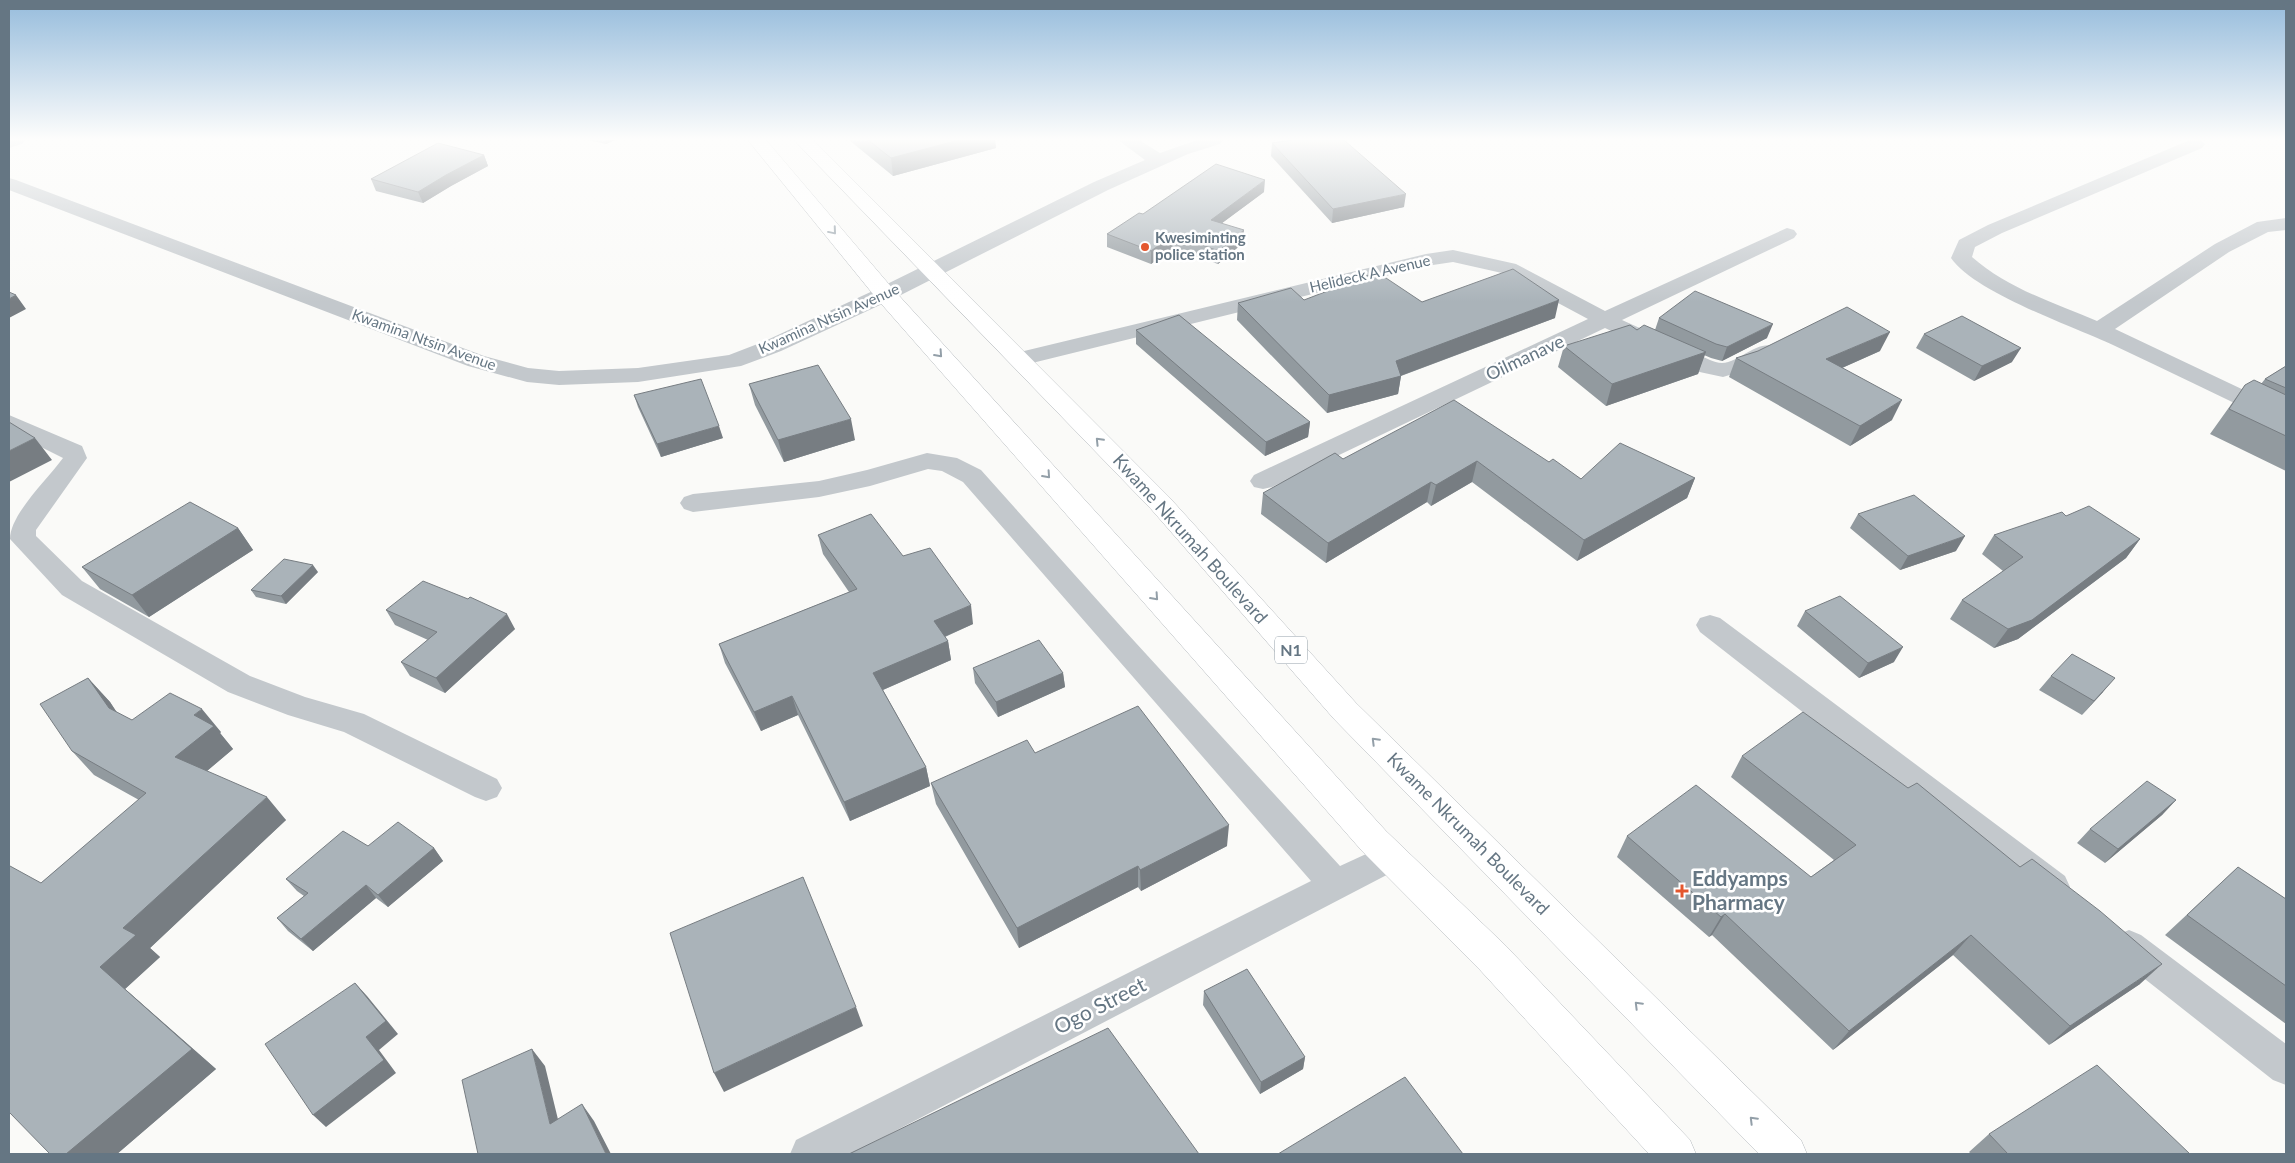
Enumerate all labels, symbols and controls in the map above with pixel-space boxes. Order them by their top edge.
one-way arrow [827,225,835,234]
place label: Kwesiminting police station [1155,228,1246,263]
marker: Kwesiminting police station [1139,241,1151,253]
street label: Helideck A Avenue [1308,250,1432,296]
street label: Kwamina Ntsin Avenue [755,279,902,357]
street label: Kwamina Ntsin Avenue [350,305,499,374]
street label: Oilmanave [1482,329,1567,385]
one-way arrow [933,349,942,358]
one-way arrow [1096,437,1105,446]
street label: Kwame Nkrumah Boulevard [1109,449,1273,628]
one-way arrow [1041,470,1050,479]
one-way arrow [1149,591,1158,600]
road number: N1 [1275,636,1307,664]
one-way arrow [1372,738,1381,747]
street label: Kwame Nkrumah Boulevard [1383,748,1554,919]
place label: Eddyamps Pharmacy [1692,865,1788,914]
marker: Eddyamps Pharmacy [1676,885,1688,897]
street label: Ogo Street [1049,971,1150,1038]
one-way arrow [1634,1002,1643,1011]
one-way arrow [1749,1117,1758,1126]

